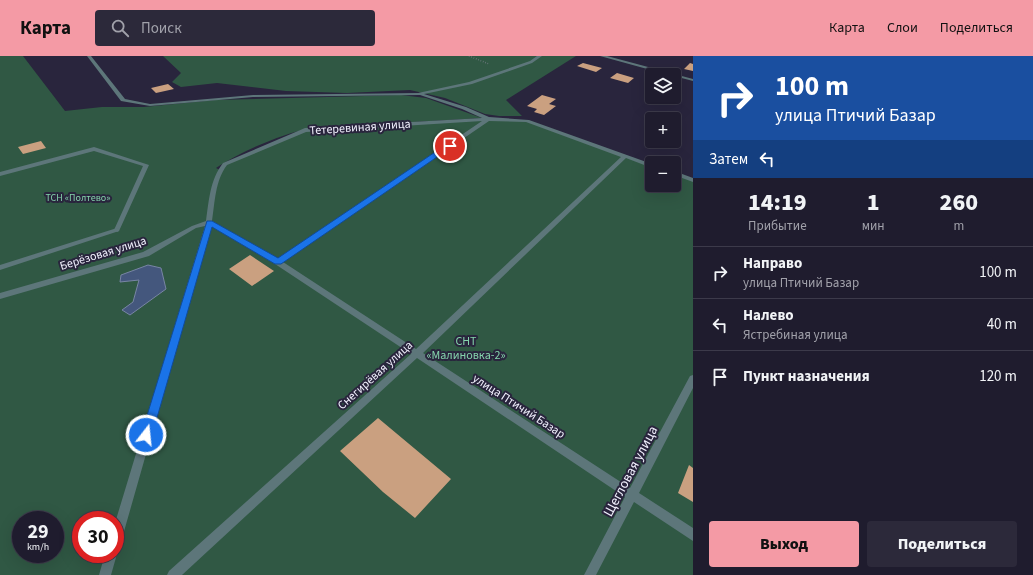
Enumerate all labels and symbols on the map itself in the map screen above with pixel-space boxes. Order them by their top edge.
street label: Тетеревиная улица [309,115,411,140]
pin [433,129,467,163]
park label: ТСН «Полтево» [45,191,111,205]
street label: Берёзовая улица [58,232,149,275]
park label: СНТ «Малиновка-2» [426,333,506,364]
street label: Снегирёвая улица [334,337,417,414]
street label: улица Птичий Базар [469,370,569,443]
position arrow [125,414,167,456]
street label: Щегловая улица [599,423,663,520]
speed limit sign: 30 [72,511,124,563]

